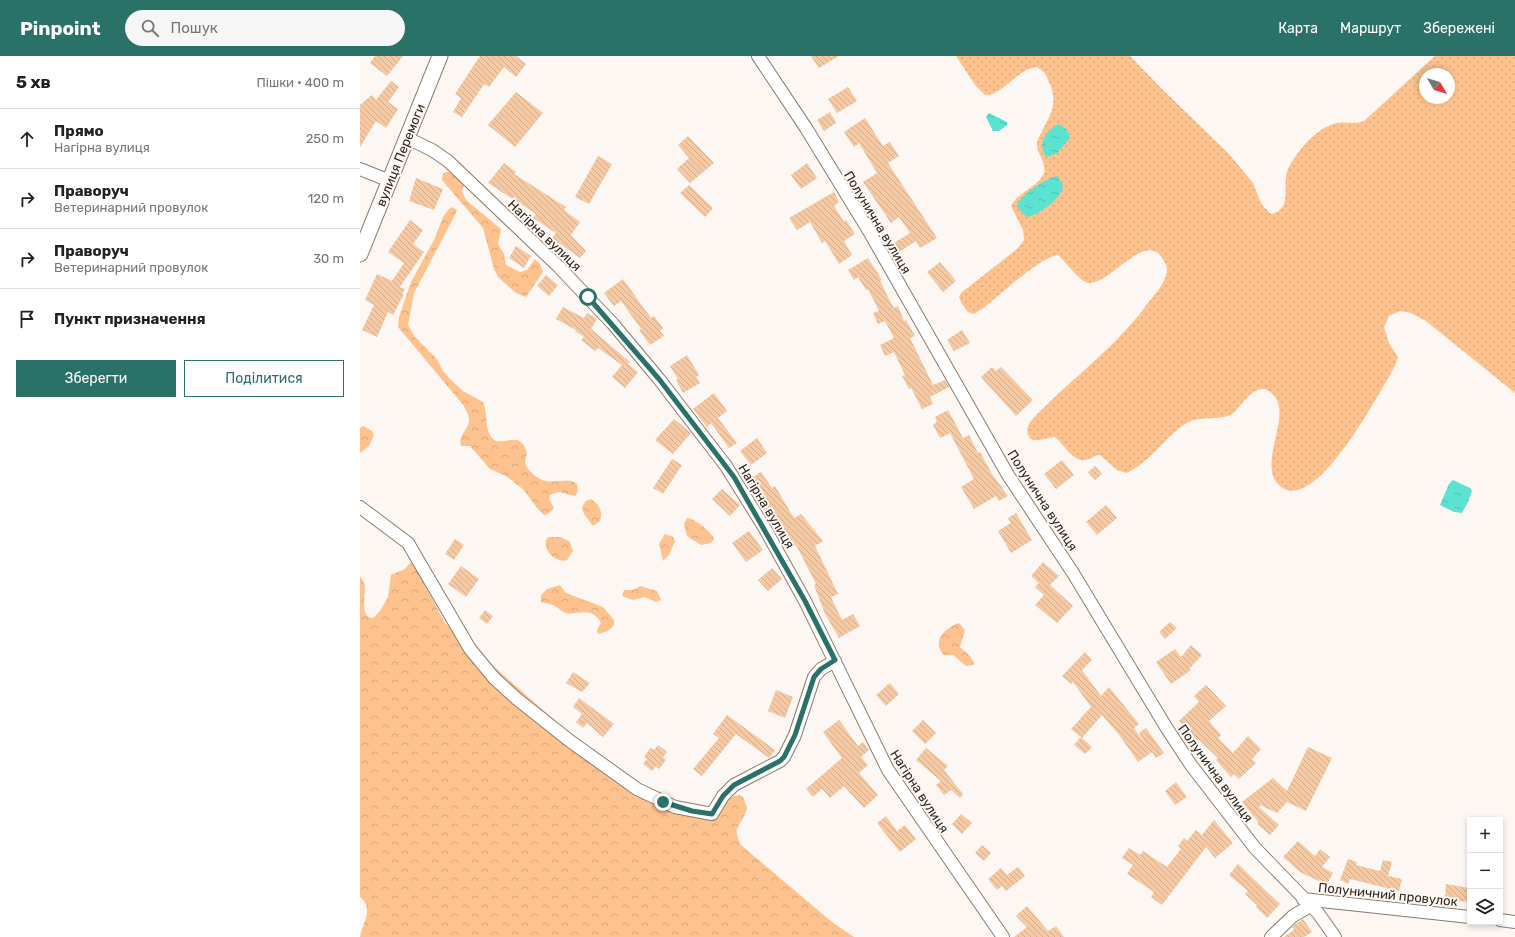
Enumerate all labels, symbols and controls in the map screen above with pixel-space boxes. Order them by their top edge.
search box [125,10,405,46]
text: Pinpoint [20,17,101,40]
icon: search [139,17,161,39]
text: Пошук [171,19,218,37]
text: Карта [1278,20,1318,37]
text: Маршрут [1340,20,1401,37]
text: Збережені [1423,20,1495,37]
north arrow [1419,68,1455,104]
text: 5 хв [16,72,51,92]
text: Пішки · 400 m [256,75,344,90]
street label: вулиця Перемоги [373,102,428,209]
text: Прямо [54,122,104,140]
icon: ahead [16,128,38,150]
text: 250 m [306,131,344,146]
text: Нагірна вулиця [54,140,150,155]
street label: Полунична вулиця [841,168,914,276]
text: Праворуч [54,182,129,200]
icon: right [16,188,38,210]
text: 120 m [308,191,344,206]
street label: Нагірна вулиця [505,197,584,274]
text: Ветеринарний провулок [54,200,208,215]
text: Праворуч [54,242,129,260]
icon: right [16,248,38,270]
text: 30 m [313,251,344,266]
text: Ветеринарний провулок [54,260,208,275]
route start [579,288,597,306]
icon: arrive [16,308,38,330]
text: Пункт призначення [54,310,206,328]
button: Зберегти [16,360,176,397]
button: Поділитися [184,360,344,397]
street label: Полунична вулиця [1004,447,1081,553]
street label: Нагірна вулиця [735,461,798,551]
street label: Полунична вулиця [1175,722,1256,825]
street label: Нагірна вулиця [887,747,952,836]
route end [654,793,672,811]
map controls [1467,817,1503,925]
button: + [1467,817,1503,853]
button: − [1467,853,1503,889]
street label: Полуничний провулок [1317,880,1458,909]
button: layers [1467,889,1503,925]

